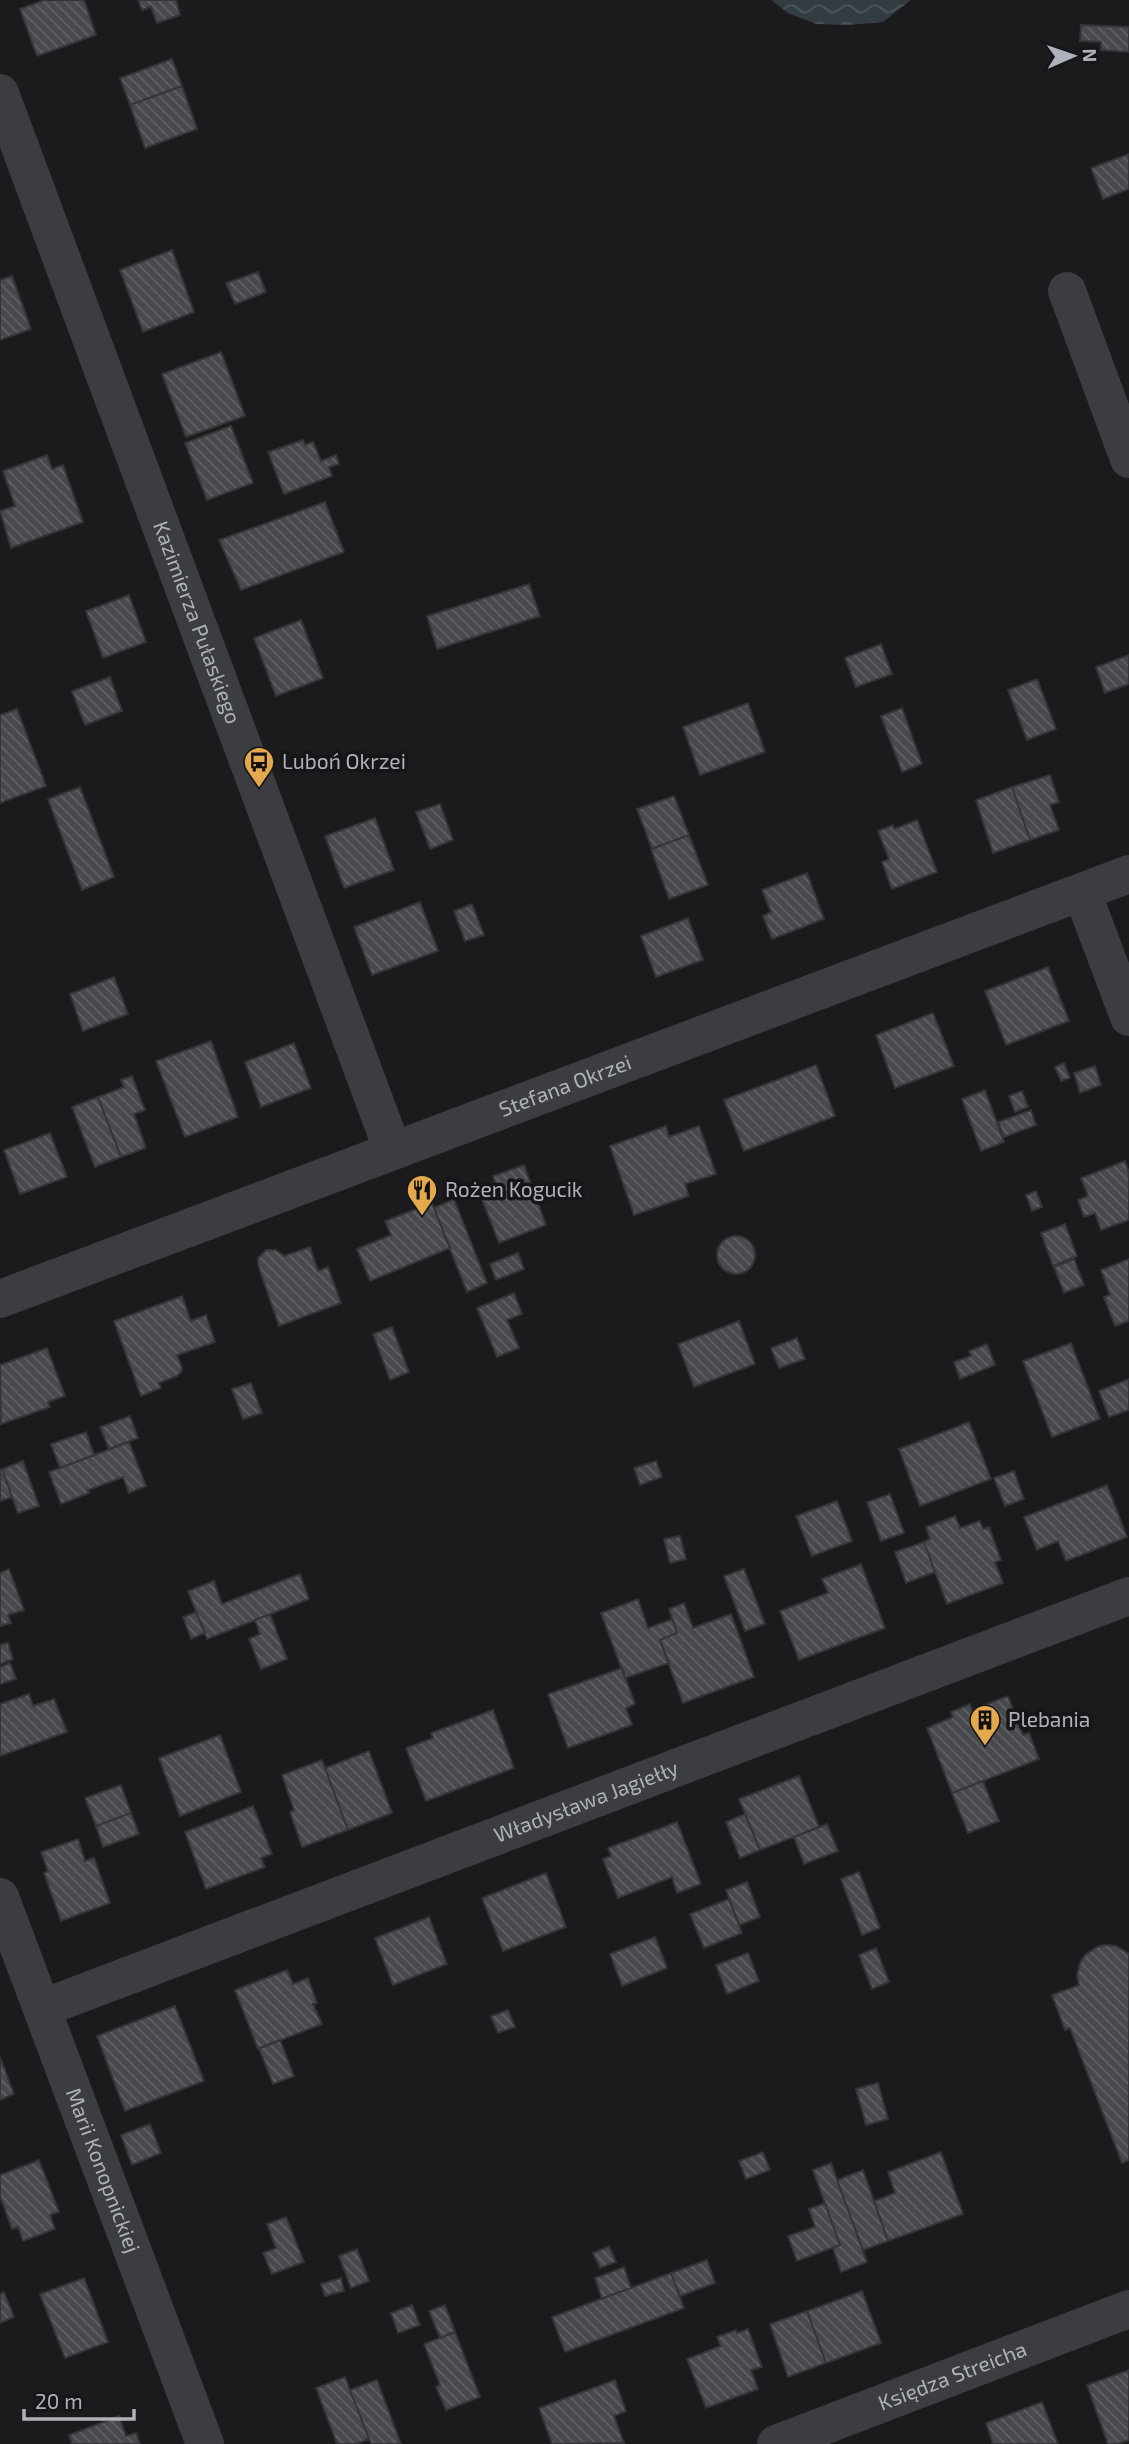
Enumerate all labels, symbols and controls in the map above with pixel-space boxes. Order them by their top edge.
north arrow [1038,21,1108,91]
text: N [1079,48,1102,63]
street label: Kazimierza Pułaskiego [149,517,247,727]
bus stop icon: Luboń Okrzei [242,745,276,789]
place label: Luboń Okrzei [282,748,406,773]
street label: Stefana Okrzei [495,1049,634,1121]
restaurant icon: Rożen Kogucik [405,1173,439,1217]
place label: Rożen Kogucik [445,1176,583,1201]
building icon: Plebania [968,1703,1002,1747]
place label: Plebania [1008,1706,1090,1731]
street label: Władysława Jagiełły [490,1754,681,1847]
street label: Marii Konopnickiej [62,2084,146,2256]
street label: Księdza Streicha [874,2335,1030,2415]
scale bar [24,2378,135,2422]
text: 20 m [35,2388,83,2413]

